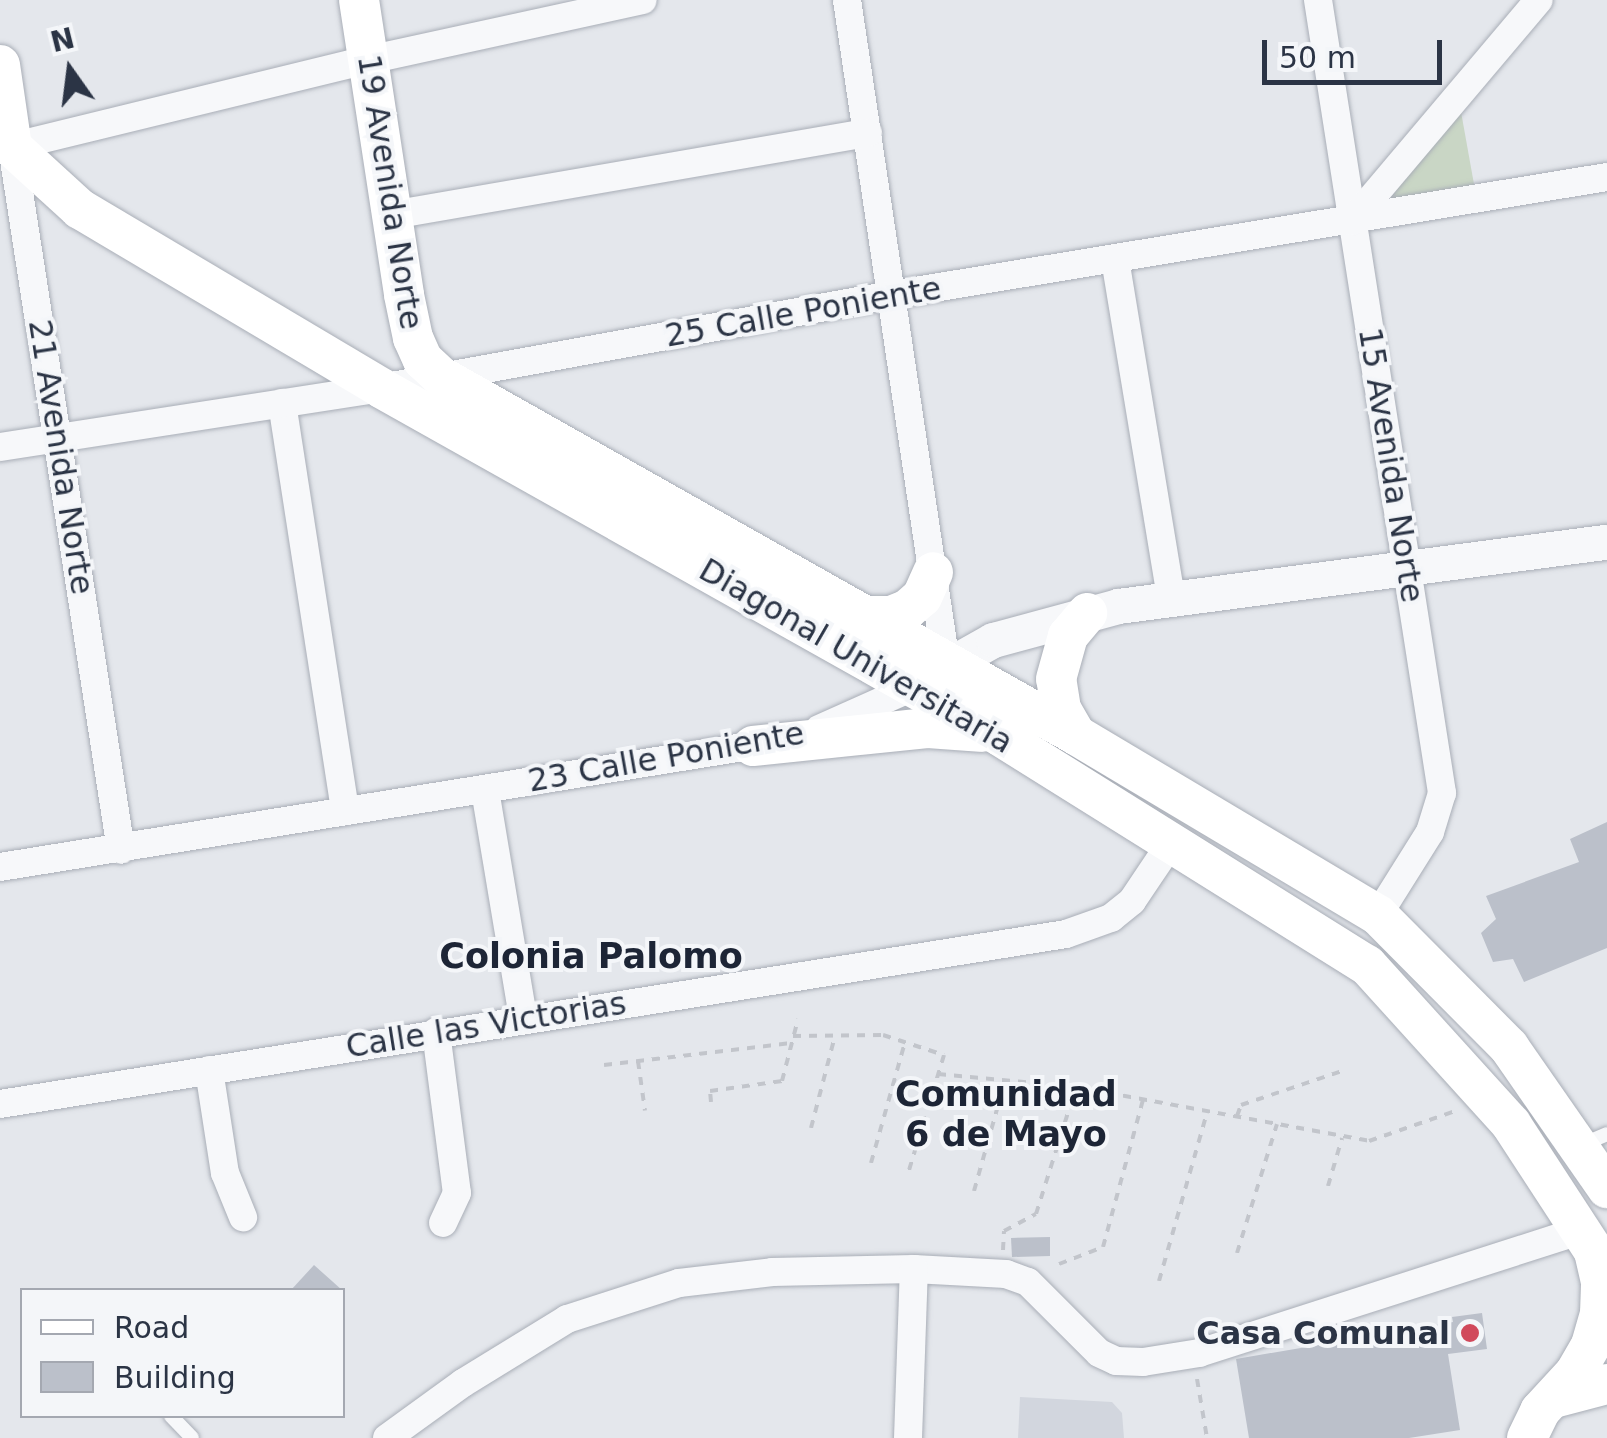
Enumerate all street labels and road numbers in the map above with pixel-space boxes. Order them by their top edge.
street label: 19 Avenida Norte [349,52,431,332]
street label: 25 Calle Poniente [662,269,944,355]
street label: 21 Avenida Norte [20,317,102,597]
street label: 15 Avenida Norte [1350,325,1432,605]
street label: Diagonal Universitaria [692,550,1020,762]
street label: 23 Calle Poniente [525,714,807,800]
street label: Calle las Victorias [343,984,629,1066]

